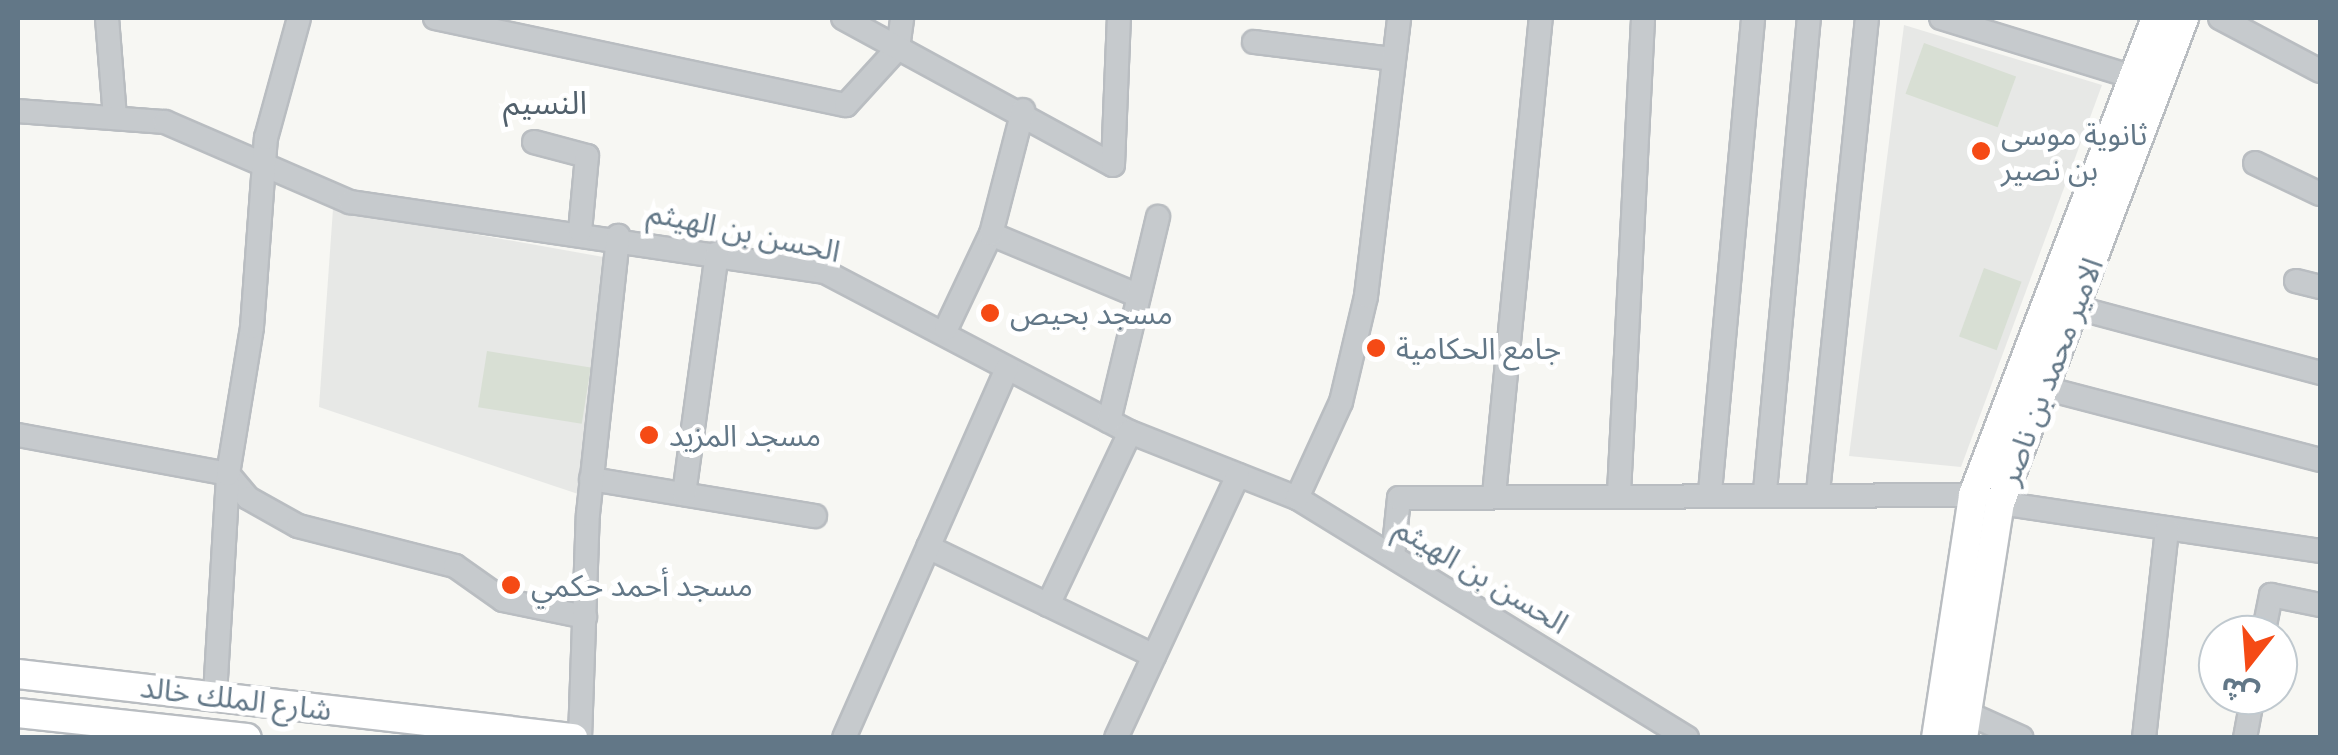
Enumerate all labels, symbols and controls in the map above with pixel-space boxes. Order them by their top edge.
district label: النسيم [503,83,587,121]
place label: ثانوية موسى بن نصير [2001,116,2147,186]
marker: ثانوية موسى بن نصير [1970,140,1992,162]
street label: الحسن بن الهيثم [644,193,844,269]
street label: الامير محمد بن ناصر [1990,253,2110,489]
place label: مسجد بحيص [1010,295,1173,331]
marker: مسجد بحيص [979,302,1001,324]
place label: جامع الحكامية [1396,330,1561,366]
marker: جامع الحكامية [1365,337,1387,359]
place label: مسجد المزيد [669,417,821,453]
marker: مسجد المزيد [638,424,660,446]
street label: الحسن بن الهيثم [1389,509,1575,641]
place label: مسجد أحمد حكمي [531,567,753,603]
marker: مسجد أحمد حكمي [500,574,522,596]
north arrow [2198,615,2298,715]
street label: شارع الملك خالد [138,668,334,728]
text: ش [2216,671,2263,714]

